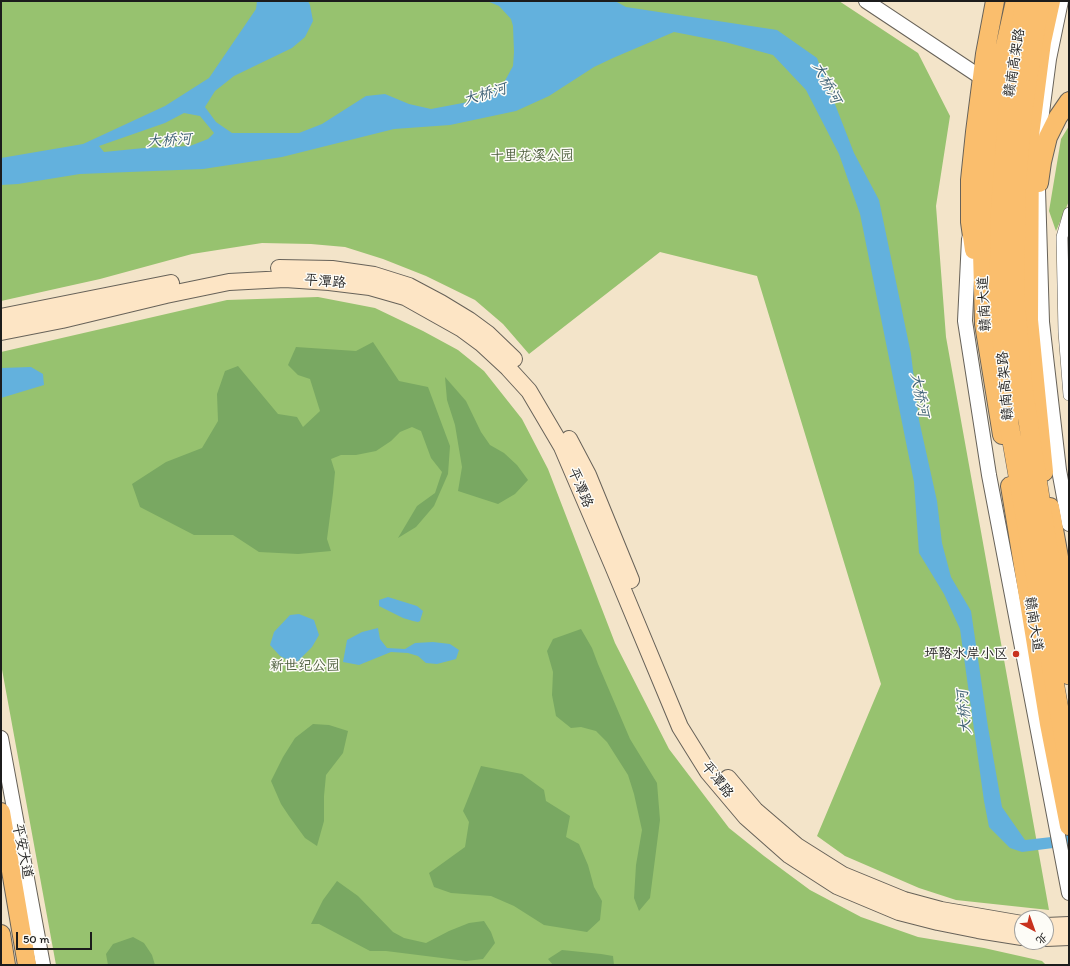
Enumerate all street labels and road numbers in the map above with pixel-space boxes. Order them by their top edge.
street label: 赣南高架路 [1001,27,1029,99]
street label: 平潭路 [303,272,347,292]
street label: 赣南大道 [975,276,995,332]
street label: 赣南高架路 [995,350,1017,422]
street label: 平潭路 [564,465,596,511]
street label: 赣南大道 [1020,595,1046,653]
street label: 平潭路 [697,758,737,802]
street label: 平安大道 [8,822,36,880]

